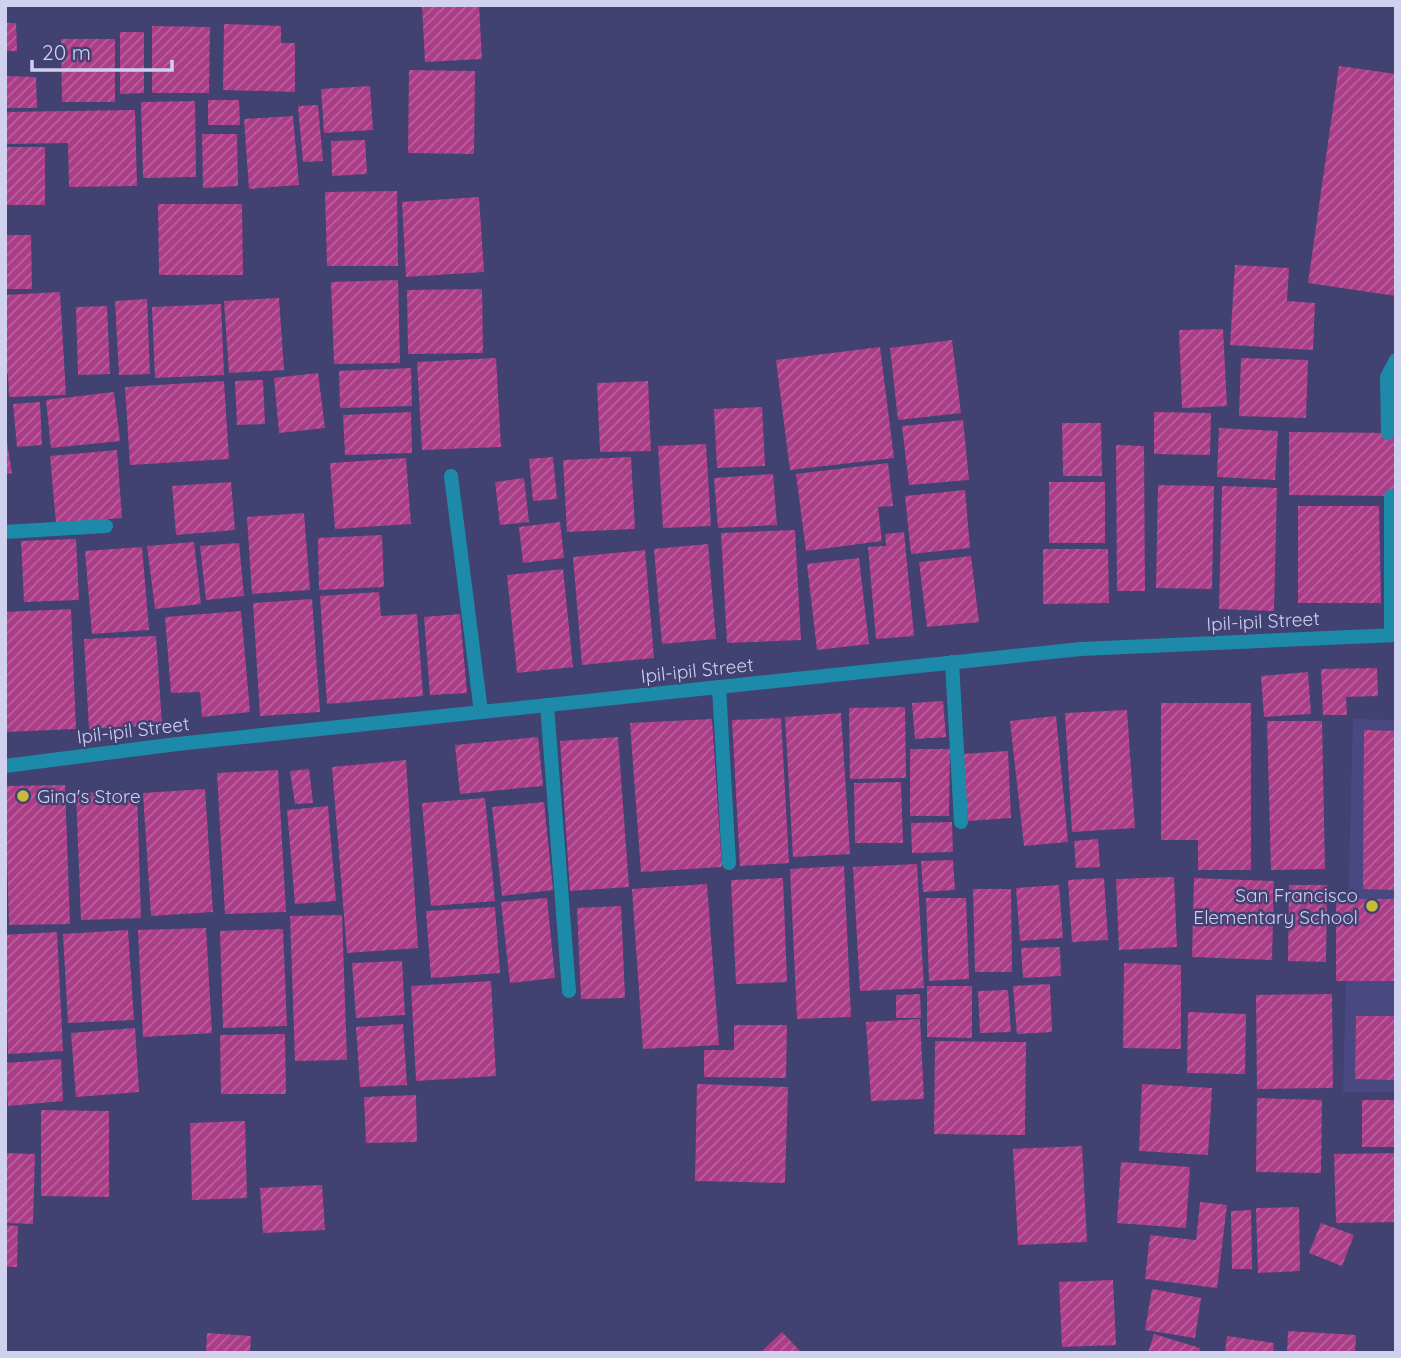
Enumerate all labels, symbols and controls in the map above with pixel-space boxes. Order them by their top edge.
scale bar [32,28,172,72]
text: 20 m [42,39,91,65]
street label: Ipil-ipil Street [1206,606,1320,636]
street label: Ipil-ipil Street [639,652,755,688]
street label: Ipil-ipil Street [75,711,191,749]
place label: Gina's Store [37,784,141,808]
marker: Gina's Store [15,788,31,804]
place label: San Francisco Elementary School [1193,883,1358,929]
marker: San Francisco Elementary School [1364,898,1380,914]

